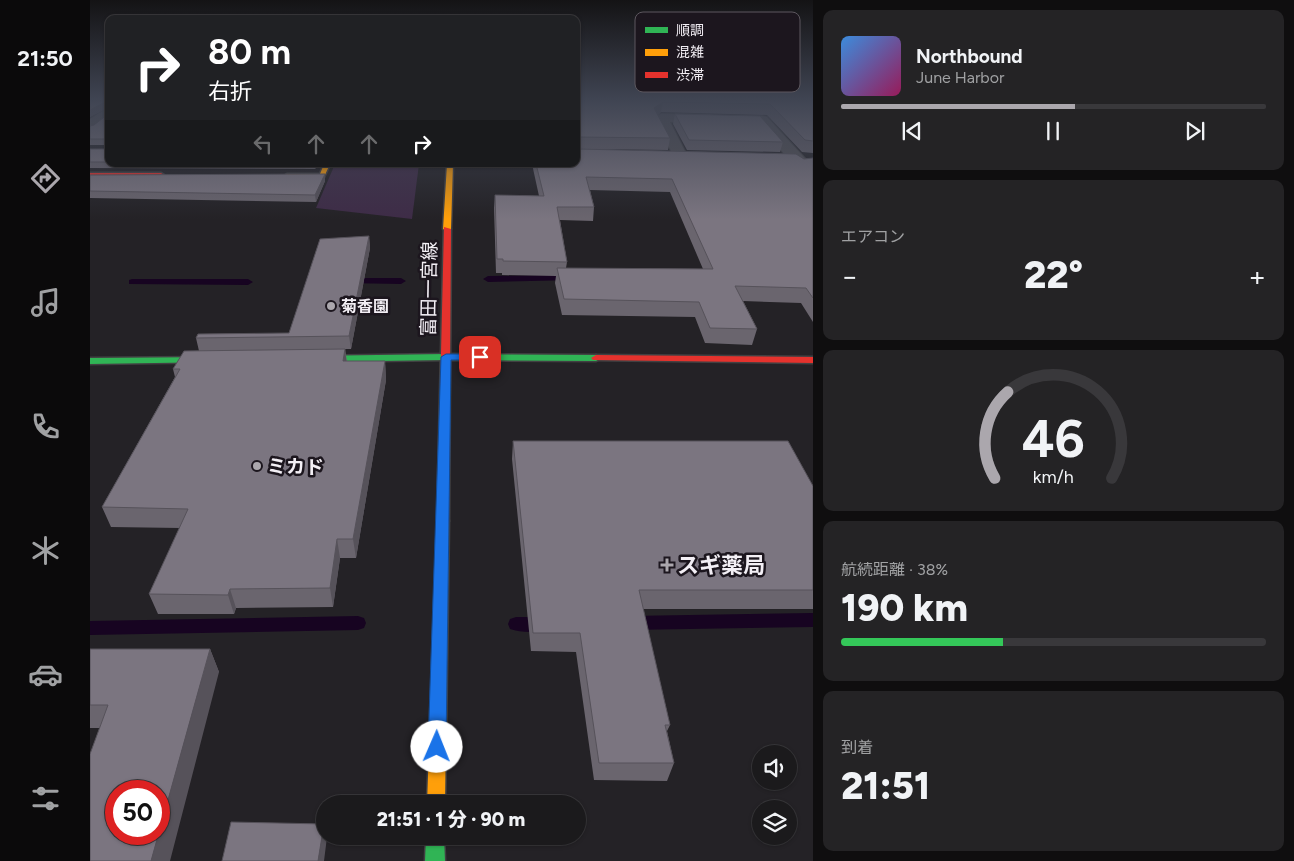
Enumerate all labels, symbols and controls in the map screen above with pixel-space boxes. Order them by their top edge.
legend [635,12,800,92]
text: 順調 [676,22,704,39]
text: 80 m [208,31,291,73]
icon: right [125,35,190,100]
text: 混雑 [676,44,704,61]
text: 21:50 [17,45,73,72]
text: Northbound [916,45,1023,68]
text: 渋滞 [676,67,704,84]
text: June Harbor [916,68,1004,87]
text: 右折 [208,78,252,105]
icon: previous [898,117,926,145]
icon: pause [1039,117,1067,145]
icon: next [1181,117,1209,145]
icon: left [249,130,277,158]
icon: ahead [302,130,330,158]
icon: ahead [355,130,383,158]
icon: right [408,130,436,158]
icon: directions [28,161,63,196]
text: エアコン [841,227,905,246]
street label: 富田一宮線 [417,241,441,337]
text: 22° [1024,252,1083,298]
text: − [841,259,858,293]
text: + [1249,259,1266,293]
icon: music [28,285,63,320]
place label: 菊香園 [341,297,389,316]
marker: 菊香園 [325,300,337,312]
pin [459,336,501,378]
icon: arrive [466,343,494,371]
text: 46 [1022,408,1085,470]
icon: phone [28,409,63,444]
place label: ミカド [267,455,324,478]
marker: ミカド [251,460,263,472]
text: km/h [1033,466,1074,487]
icon: climate [28,533,63,568]
place label: スギ薬局 [677,552,765,579]
marker: スギ薬局 [661,559,673,571]
text: 航続距離 · 38% [841,560,948,579]
text: 190 km [841,585,968,631]
icon: car [28,657,63,692]
position arrow [410,720,462,772]
text: 到着 [841,738,873,757]
map controls [752,745,797,845]
button: sound [752,745,797,790]
text: 21:51 [841,763,930,809]
speed limit sign: 50 [105,780,170,845]
icon: filters [28,781,63,816]
button: layers [752,800,797,845]
text: 21:51 · 1 分 · 90 m [377,808,525,831]

